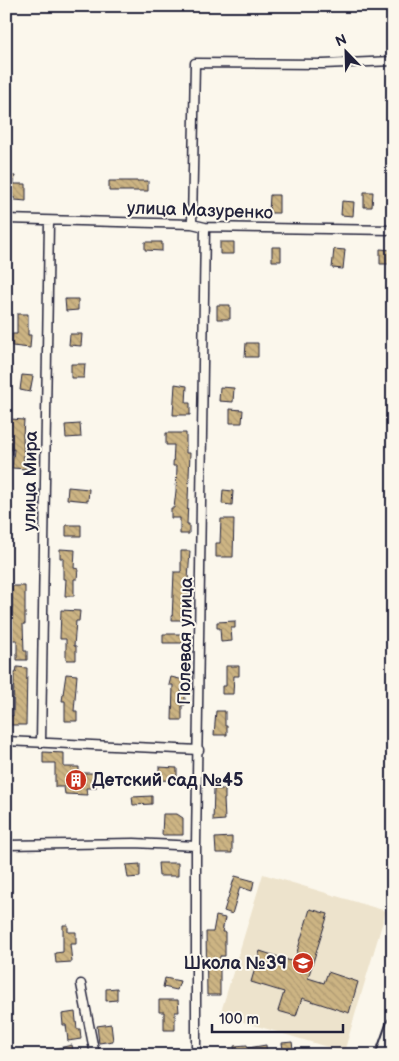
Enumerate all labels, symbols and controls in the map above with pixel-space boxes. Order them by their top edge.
north arrow [322,28,372,78]
text: N [333,31,349,50]
street label: улица Мазуренко [126,197,273,224]
street label: улица Мира [19,430,42,531]
street label: Полевая улица [174,577,197,705]
building icon: Детский сад №45 [64,768,88,792]
place label: Детский сад №45 [92,770,243,791]
school or university icon: Школа №39 [291,951,315,975]
place label: Школа №39 [183,953,287,974]
scale bar [212,1001,343,1033]
text: 100 m [219,1010,259,1029]

